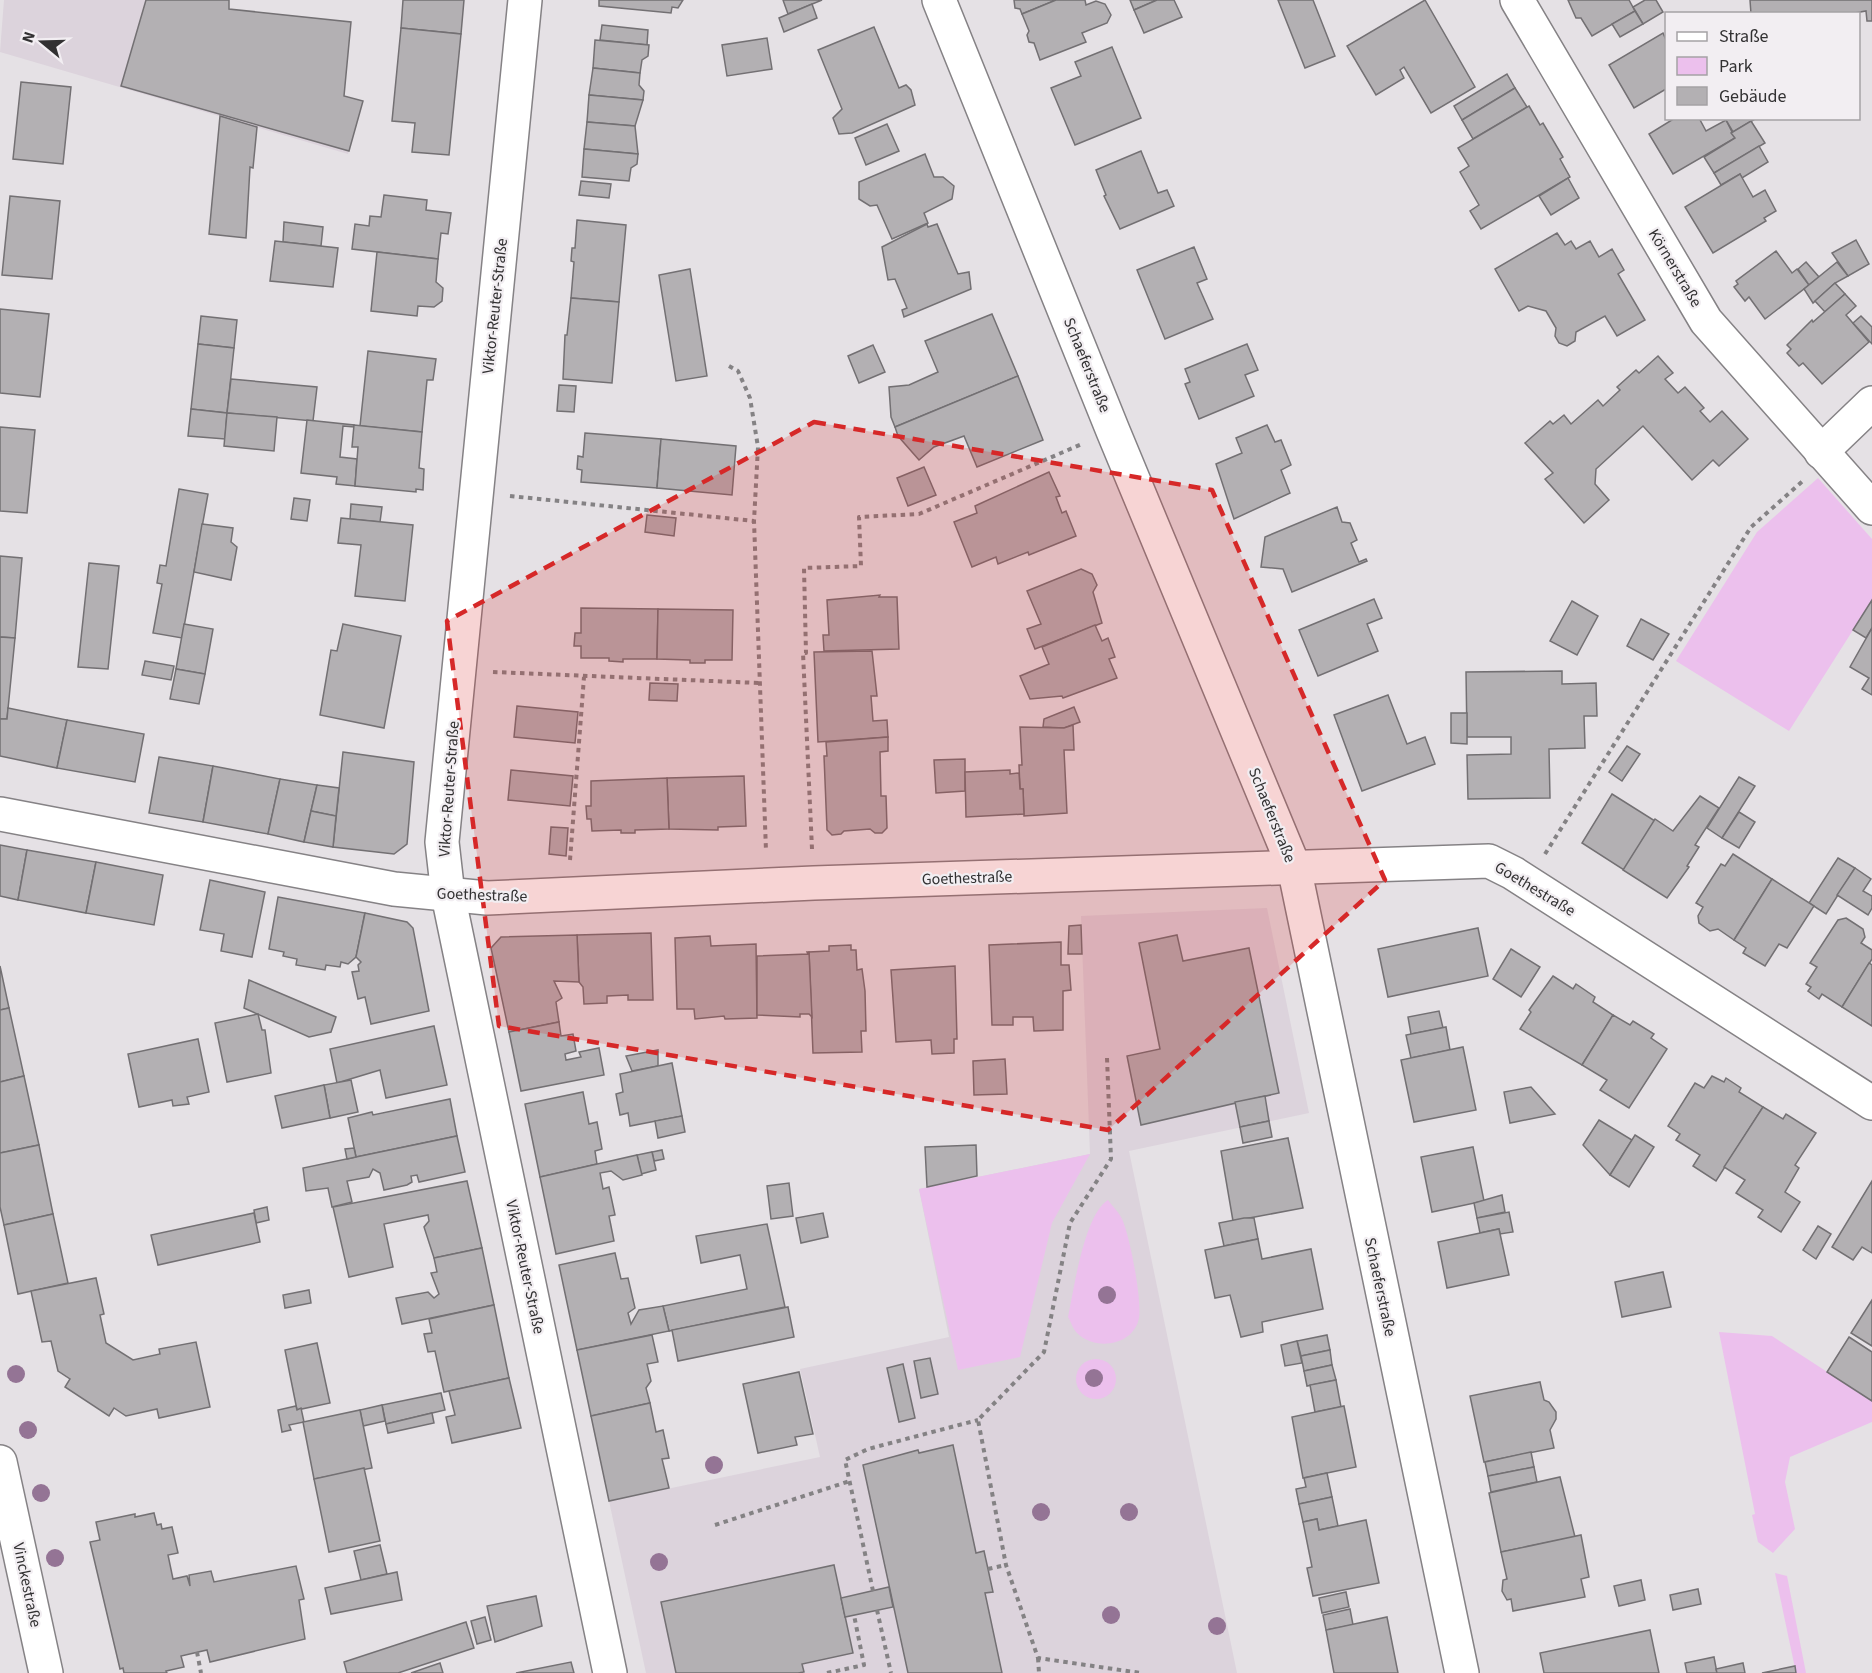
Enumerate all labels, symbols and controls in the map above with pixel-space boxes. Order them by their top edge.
north arrow [12,12,72,72]
legend [1665,12,1860,120]
text: Straße [1719,24,1769,49]
text: N [17,29,41,46]
text: Park [1719,54,1753,79]
text: Gebäude [1719,84,1787,109]
street label: Körnerstraße [1643,225,1707,311]
street label: Viktor-Reuter-Straße [477,237,513,375]
street label: Schaeferstraße [1058,314,1116,416]
street label: Viktor-Reuter-Straße [433,720,465,858]
street label: Schaeferstraße [1243,764,1301,866]
street label: Goethestraße [1491,856,1580,922]
street label: Goethestraße [921,865,1013,891]
street label: Goethestraße [436,882,528,908]
street label: Viktor-Reuter-Straße [500,1198,550,1336]
street label: Schaeferstraße [1359,1235,1401,1339]
street label: Vinckestraße [7,1541,47,1629]

